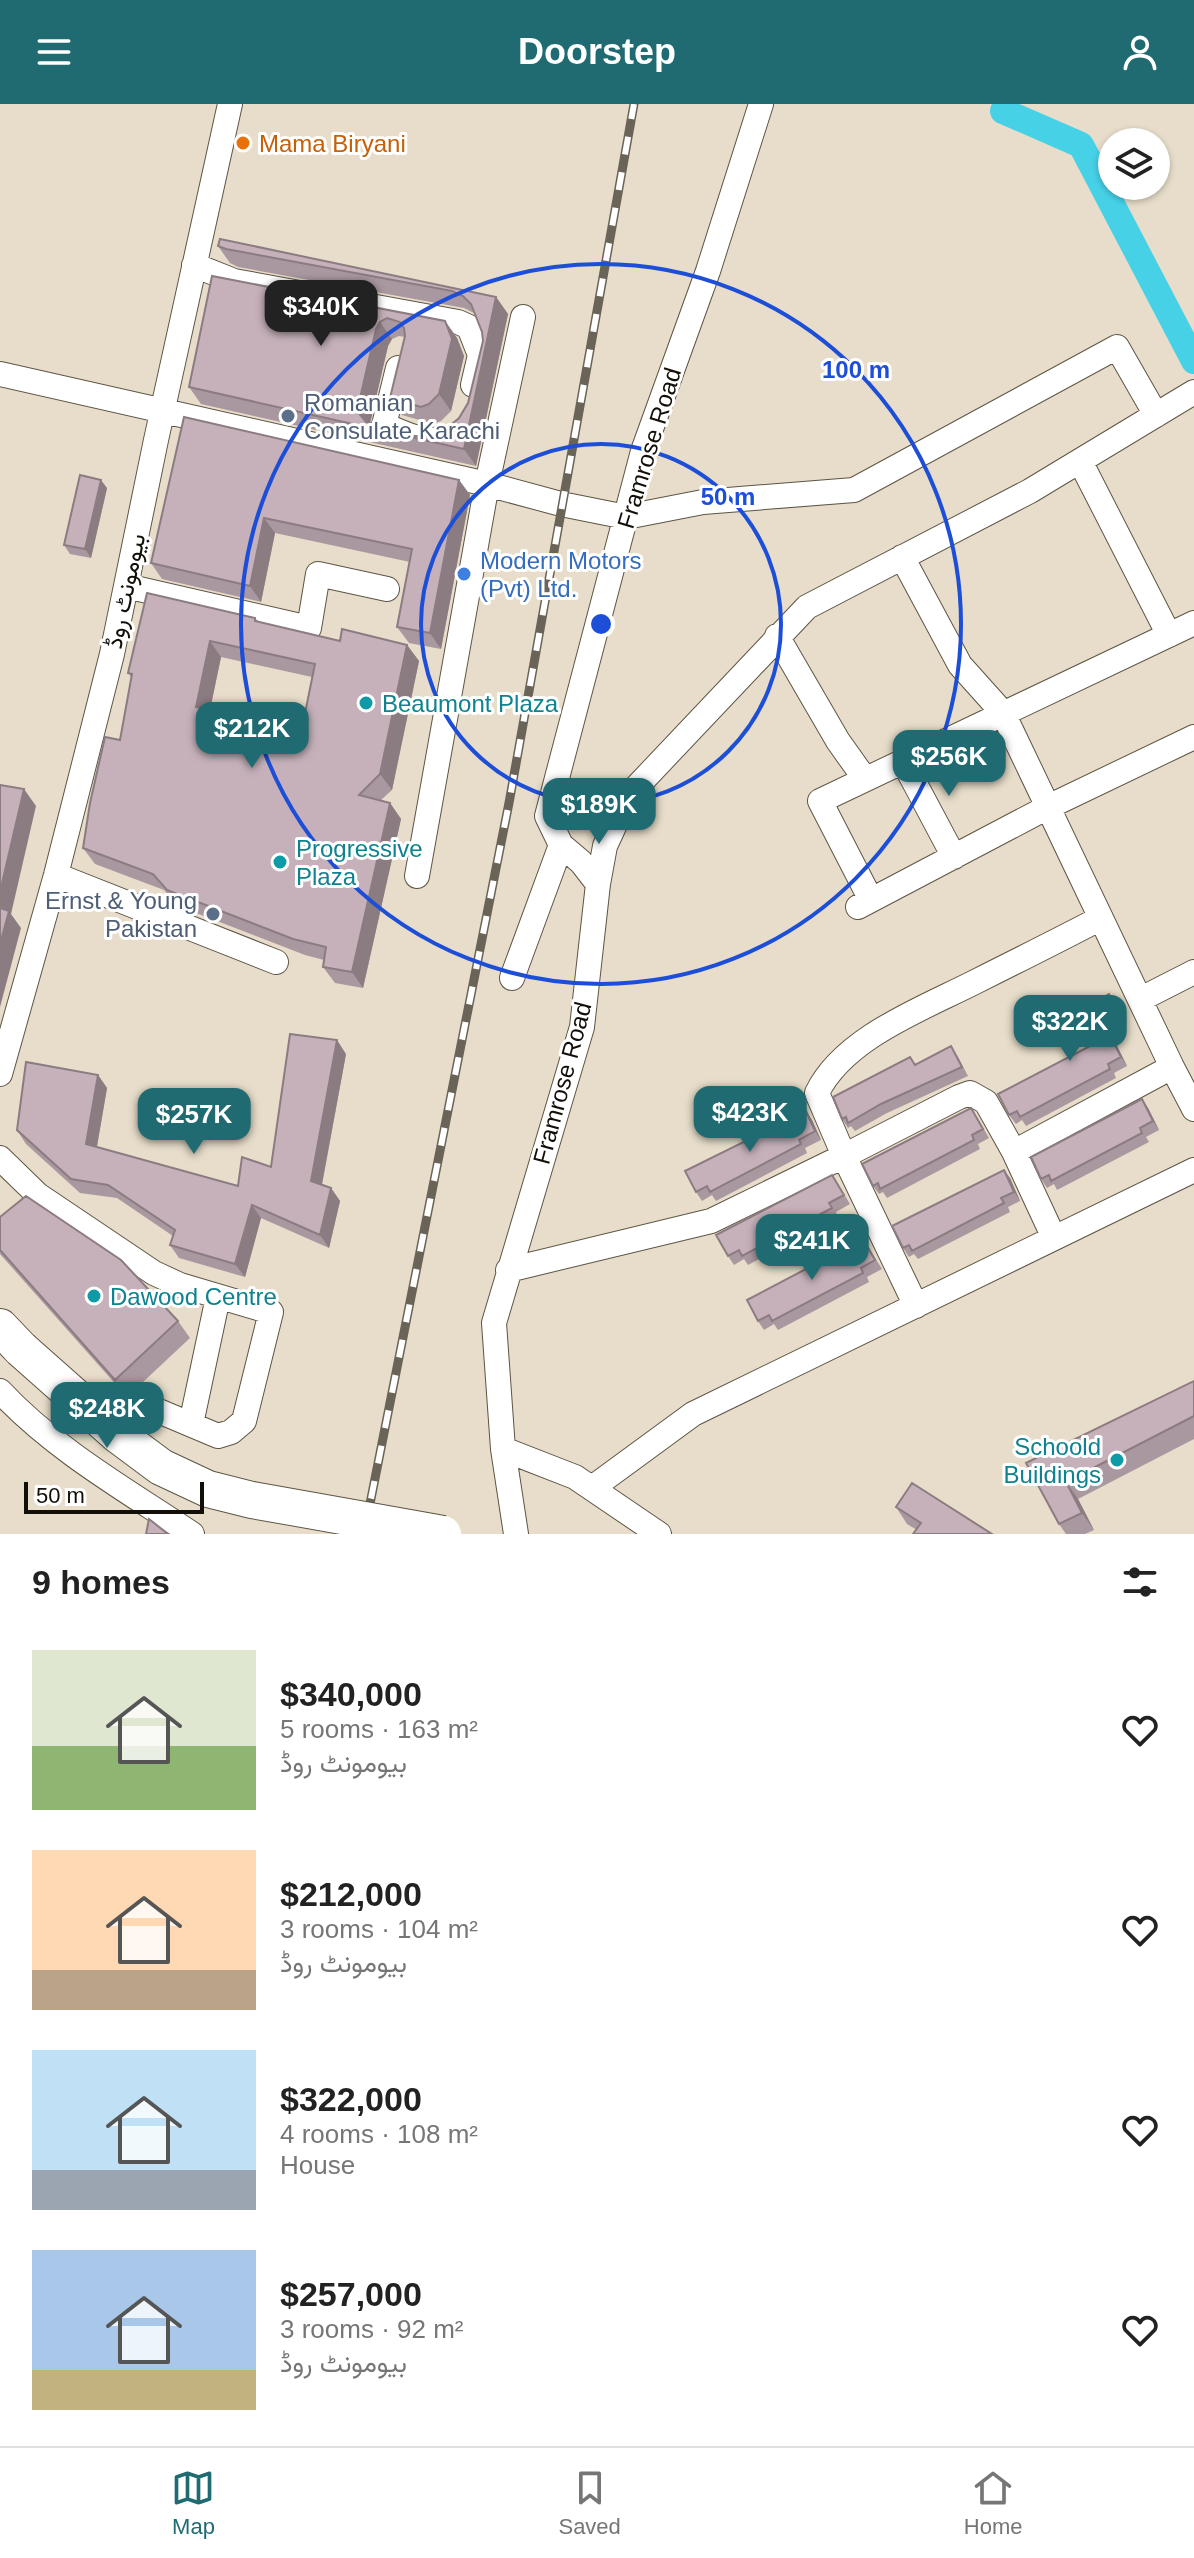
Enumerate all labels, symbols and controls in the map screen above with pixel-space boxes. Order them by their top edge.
icon: menu [32,30,76,74]
icon: person [1118,30,1162,74]
text: Doorstep [518,31,676,72]
map controls [1098,128,1170,200]
button: layers [1098,128,1170,200]
place label: Mama Biryani [259,130,406,157]
marker: Mama Biryani [234,134,252,152]
pin: $340K [265,280,377,348]
text: $340K [283,291,359,321]
text: 100 m [822,356,890,383]
street label: Framrose Road [612,364,686,532]
place label: Romanian Consulate Karachi [304,389,500,444]
marker: Romanian Consulate Karachi [279,407,297,425]
text: 50 m [701,483,755,510]
street label: بیومونٹ روڈ [100,531,152,651]
place label: Modern Motors (Pvt) Ltd. [480,547,641,602]
marker: Modern Motors (Pvt) Ltd. [455,565,473,583]
centre of rings [587,610,615,638]
place label: Beaumont Plaza [382,690,559,717]
marker: Beaumont Plaza [357,694,375,712]
pin: $212K [196,702,308,770]
text: $212K [214,713,290,743]
pin: $256K [893,730,1005,798]
text: $256K [911,741,987,771]
pin: $189K [543,778,655,846]
text: $189K [561,789,637,819]
place label: Progressive Plaza [296,835,423,890]
marker: Progressive Plaza [271,853,289,871]
place label: Ernst & Young Pakistan [45,887,197,942]
marker: Ernst & Young Pakistan [204,905,222,923]
pin: $322K [1014,995,1126,1063]
street label: Framrose Road [527,999,597,1167]
text: $322K [1032,1006,1108,1036]
pin: $423K [694,1086,806,1154]
pin: $257K [138,1088,250,1156]
text: $423K [712,1097,788,1127]
text: $257K [156,1099,232,1129]
pin: $241K [756,1214,868,1282]
text: $241K [774,1225,850,1255]
place label: Dawood Centre [110,1283,277,1310]
marker: Dawood Centre [85,1287,103,1305]
pin: $248K [51,1382,163,1450]
text: $248K [69,1393,145,1423]
place label: Schoold Buildings [1004,1433,1101,1488]
marker: Schoold Buildings [1108,1451,1126,1469]
scale bar [24,1478,204,1514]
text: 50 m [36,1483,85,1508]
icon: filters [1118,1560,1162,1604]
text: 9 homes [32,1563,170,1601]
text: $340,000 [280,1675,422,1713]
icon: home [96,1682,192,1778]
icon: heart [1118,1708,1162,1752]
text: 5 rooms · 163 m² [280,1714,478,1744]
text: بیومونٹ روڈ [280,1748,407,1778]
text: $212,000 [280,1875,422,1913]
icon: home [96,1882,192,1978]
icon: heart [1118,1908,1162,1952]
text: 3 rooms · 104 m² [280,1914,478,1944]
text: بیومونٹ روڈ [280,1948,407,1978]
text: $322,000 [280,2080,422,2118]
icon: home [96,2082,192,2178]
icon: heart [1118,2108,1162,2152]
text: 4 rooms · 108 m² [280,2119,478,2149]
text: House [280,2150,355,2180]
text: $257,000 [280,2275,422,2313]
icon: home [96,2282,192,2378]
icon: heart [1118,2308,1162,2352]
text: 3 rooms · 92 m² [280,2314,464,2344]
text: بیومونٹ روڈ [280,2348,407,2378]
tab: Map [171,2466,215,2540]
tab: Saved [558,2466,621,2540]
tab: Home [964,2466,1023,2540]

